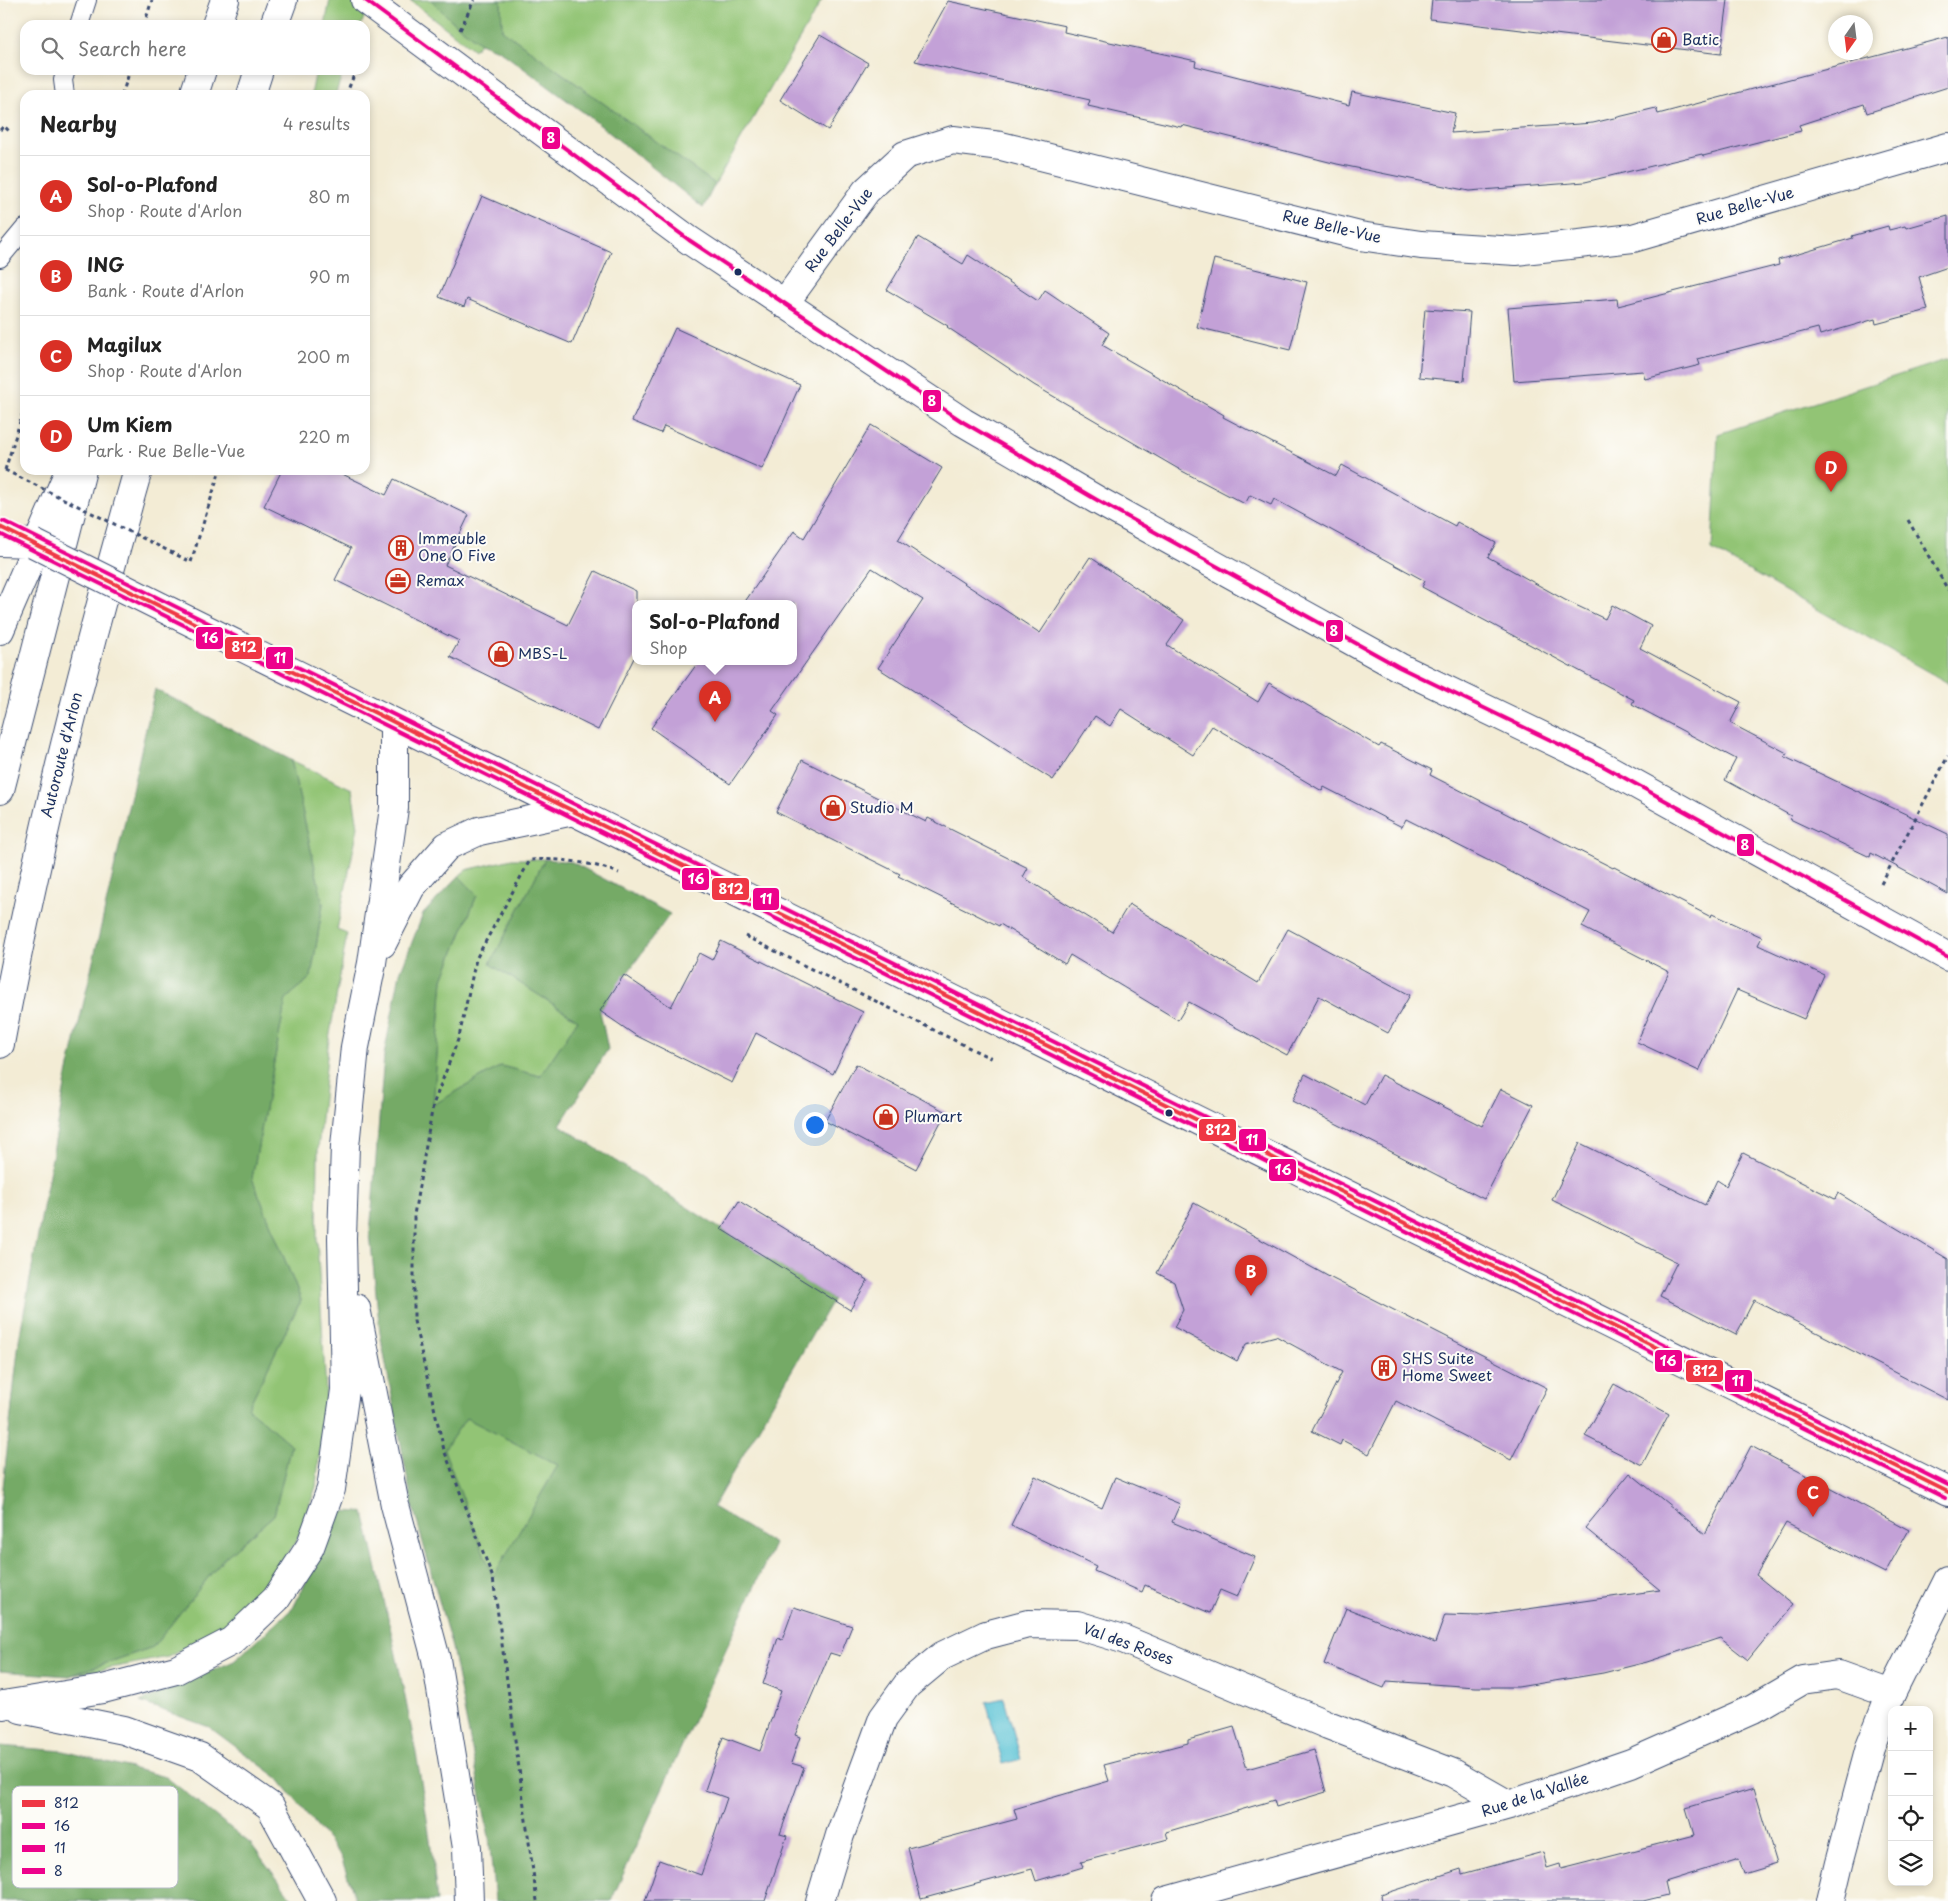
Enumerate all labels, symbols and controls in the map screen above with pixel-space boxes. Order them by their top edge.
north arrow [1828,15,1873,60]
search box [20,20,370,75]
shop icon: Batic [1651,27,1677,53]
place label: Batic [1682,27,1719,50]
icon: search [38,34,66,62]
text: Search here [78,34,187,62]
text: Nearby [40,107,117,139]
text: 4 results [283,111,350,135]
line badge: 8 [541,126,561,150]
text: 8 [547,127,556,148]
text: Sol-o-Plafond [87,170,218,198]
street label: Rue Belle-Vue [1693,180,1796,230]
street label: Rue Belle-Vue [798,182,877,276]
text: A [50,184,62,208]
text: 80 m [308,184,350,208]
text: Shop · Route d'Arlon [87,198,242,222]
street label: Rue Belle-Vue [1281,203,1384,248]
text: ING [87,250,125,278]
text: B [51,264,61,288]
text: 90 m [309,264,350,288]
unlabelled marker [733,267,743,277]
text: Bank · Route d'Arlon [87,278,244,302]
text: Magilux [87,330,162,358]
text: C [50,344,62,368]
text: 200 m [297,344,350,368]
text: Shop · Route d'Arlon [87,358,242,382]
line badge: 8 [922,389,942,413]
text: 8 [928,390,937,411]
text: Um Kiem [87,410,172,438]
text: D [50,424,62,448]
text: 220 m [299,424,350,448]
text: Park · Rue Belle-Vue [87,438,245,462]
pin: D [1815,451,1847,492]
place label: Immeuble One O Five [418,526,496,566]
building icon: Immeuble One O Five [388,535,414,561]
office icon: Remax [385,568,411,594]
place label: Remax [416,568,464,591]
popup [632,600,797,665]
text: Sol-o-Plafond [649,607,780,635]
line badge: 8 [1325,619,1344,643]
text: 8 [1330,620,1339,641]
line badge: 16 [195,626,224,650]
text: 16 [202,627,218,648]
text: Shop [649,635,687,659]
line badge: 812 [224,636,263,660]
text: 812 [231,636,257,657]
shop icon: MBS-L [488,641,514,667]
place label: MBS-L [518,641,568,664]
line badge: 11 [265,646,294,670]
text: 11 [274,647,286,668]
pin: A [699,681,731,722]
street label: Autoroute d'Arlon [34,690,87,820]
shop icon: Studio M [820,795,846,821]
place label: Studio M [850,795,914,818]
line badge: 8 [1736,833,1755,857]
text: 8 [1741,834,1750,855]
line badge: 16 [681,867,710,891]
text: 16 [688,868,704,889]
line badge: 812 [711,877,750,901]
text: 812 [718,878,744,899]
line badge: 11 [752,887,780,911]
text: 11 [760,888,772,909]
shop icon: Plumart [873,1104,899,1130]
place label: Plumart [904,1104,962,1127]
unlabelled marker [1164,1108,1174,1118]
your location [802,1112,828,1138]
line badge: 812 [1198,1118,1237,1142]
text: 812 [1205,1119,1231,1140]
line badge: 11 [1238,1128,1267,1152]
text: 11 [1246,1129,1258,1150]
line badge: 16 [1268,1158,1297,1182]
text: 16 [1275,1159,1291,1180]
pin: B [1235,1255,1267,1296]
place label: SHS Suite Home Sweet [1402,1346,1492,1386]
line badge: 16 [1654,1349,1683,1373]
text: 16 [1660,1350,1676,1371]
building icon: SHS Suite Home Sweet [1371,1355,1397,1381]
line badge: 812 [1685,1359,1724,1383]
text: 812 [1692,1360,1718,1381]
line badge: 11 [1724,1369,1753,1393]
text: 11 [1732,1370,1744,1391]
pin: C [1797,1476,1829,1517]
street label: Val des Roses [1080,1616,1177,1670]
map controls [1888,1706,1933,1886]
button: + [1888,1706,1933,1751]
button: − [1888,1751,1933,1796]
street label: Rue de la Vallée [1478,1765,1591,1822]
legend [12,1786,178,1888]
text: 812 [54,1792,79,1813]
button: locate [1888,1796,1933,1841]
text: 16 [54,1815,70,1836]
text: 11 [54,1837,66,1858]
button: layers [1888,1841,1933,1886]
text: 8 [54,1860,63,1881]

